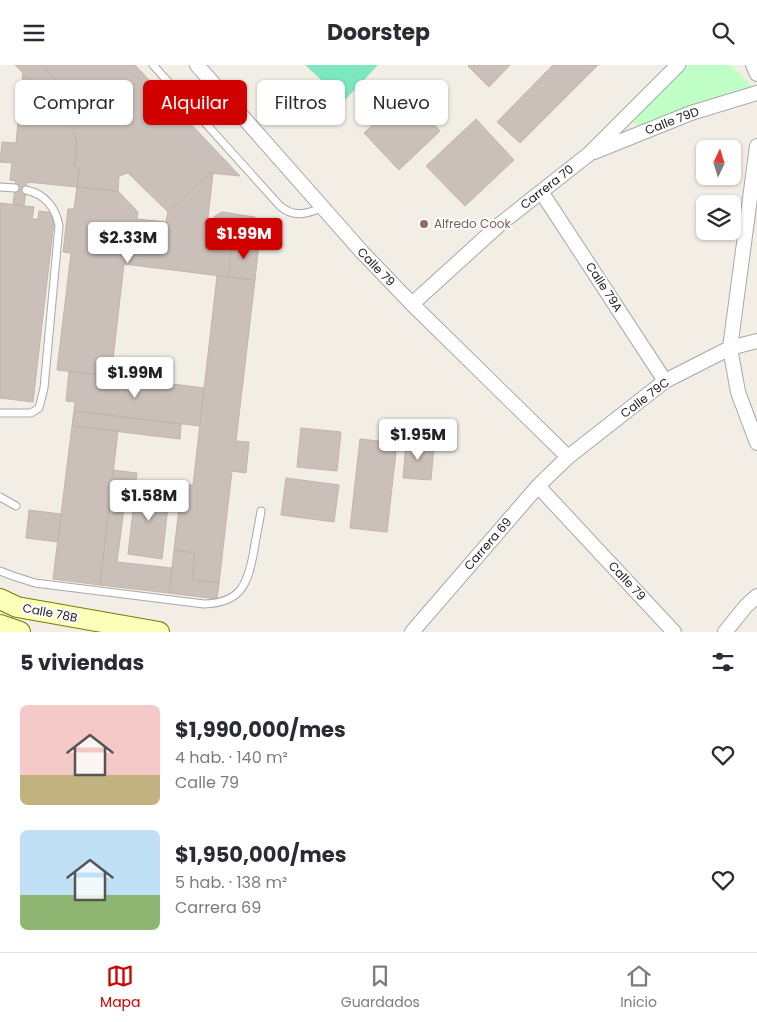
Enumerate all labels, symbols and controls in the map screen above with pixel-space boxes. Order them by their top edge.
text: Doorstep [327,17,430,48]
icon: menu [20,19,48,47]
icon: search [709,19,737,47]
chip: Comprar [15,80,133,125]
chip: Alquilar [143,80,247,125]
chip: Filtros [257,80,345,125]
chip: Nuevo [355,80,448,125]
street label: Calle 79D [642,102,701,139]
north arrow [696,140,741,185]
map controls [696,140,741,240]
street label: Carrera 70 [516,160,577,213]
button: layers [696,195,741,240]
place label: Alfredo Cook [434,215,512,232]
pin: $1.99M [203,217,285,260]
marker: Alfredo Cook [418,218,430,230]
pin: $2.33M [87,221,169,264]
text: $1.99M [216,222,272,245]
text: $2.33M [99,226,157,249]
street label: Calle 79 [354,243,399,290]
street label: Calle 79A [582,259,627,315]
pin: $1.99M [94,357,176,399]
text: $1.99M [107,361,163,384]
street label: Calle 79C [617,374,673,422]
pin: $1.95M [377,419,459,461]
text: $1.95M [390,423,446,446]
pin: $1.58M [108,479,190,522]
text: $1.58M [121,484,177,507]
street label: Carrera 69 [460,514,515,574]
street label: Calle 79 [605,557,650,604]
street label: Calle 78B [21,599,79,626]
text: 5 viviendas [20,648,144,677]
icon: filters [709,648,737,676]
text: $1,990,000/mes [175,715,346,744]
icon: home [60,725,120,785]
icon: heart [709,741,737,769]
text: 4 hab. · 140 m² [175,746,288,769]
text: Calle 79 [175,771,239,794]
text: $1,950,000/mes [175,840,347,869]
icon: home [60,850,120,910]
icon: heart [709,866,737,894]
text: 5 hab. · 138 m² [175,871,287,894]
text: Carrera 69 [175,896,261,919]
tab: Mapa [100,962,141,1013]
tab: Guardados [341,962,420,1013]
tab: Inicio [620,962,657,1013]

